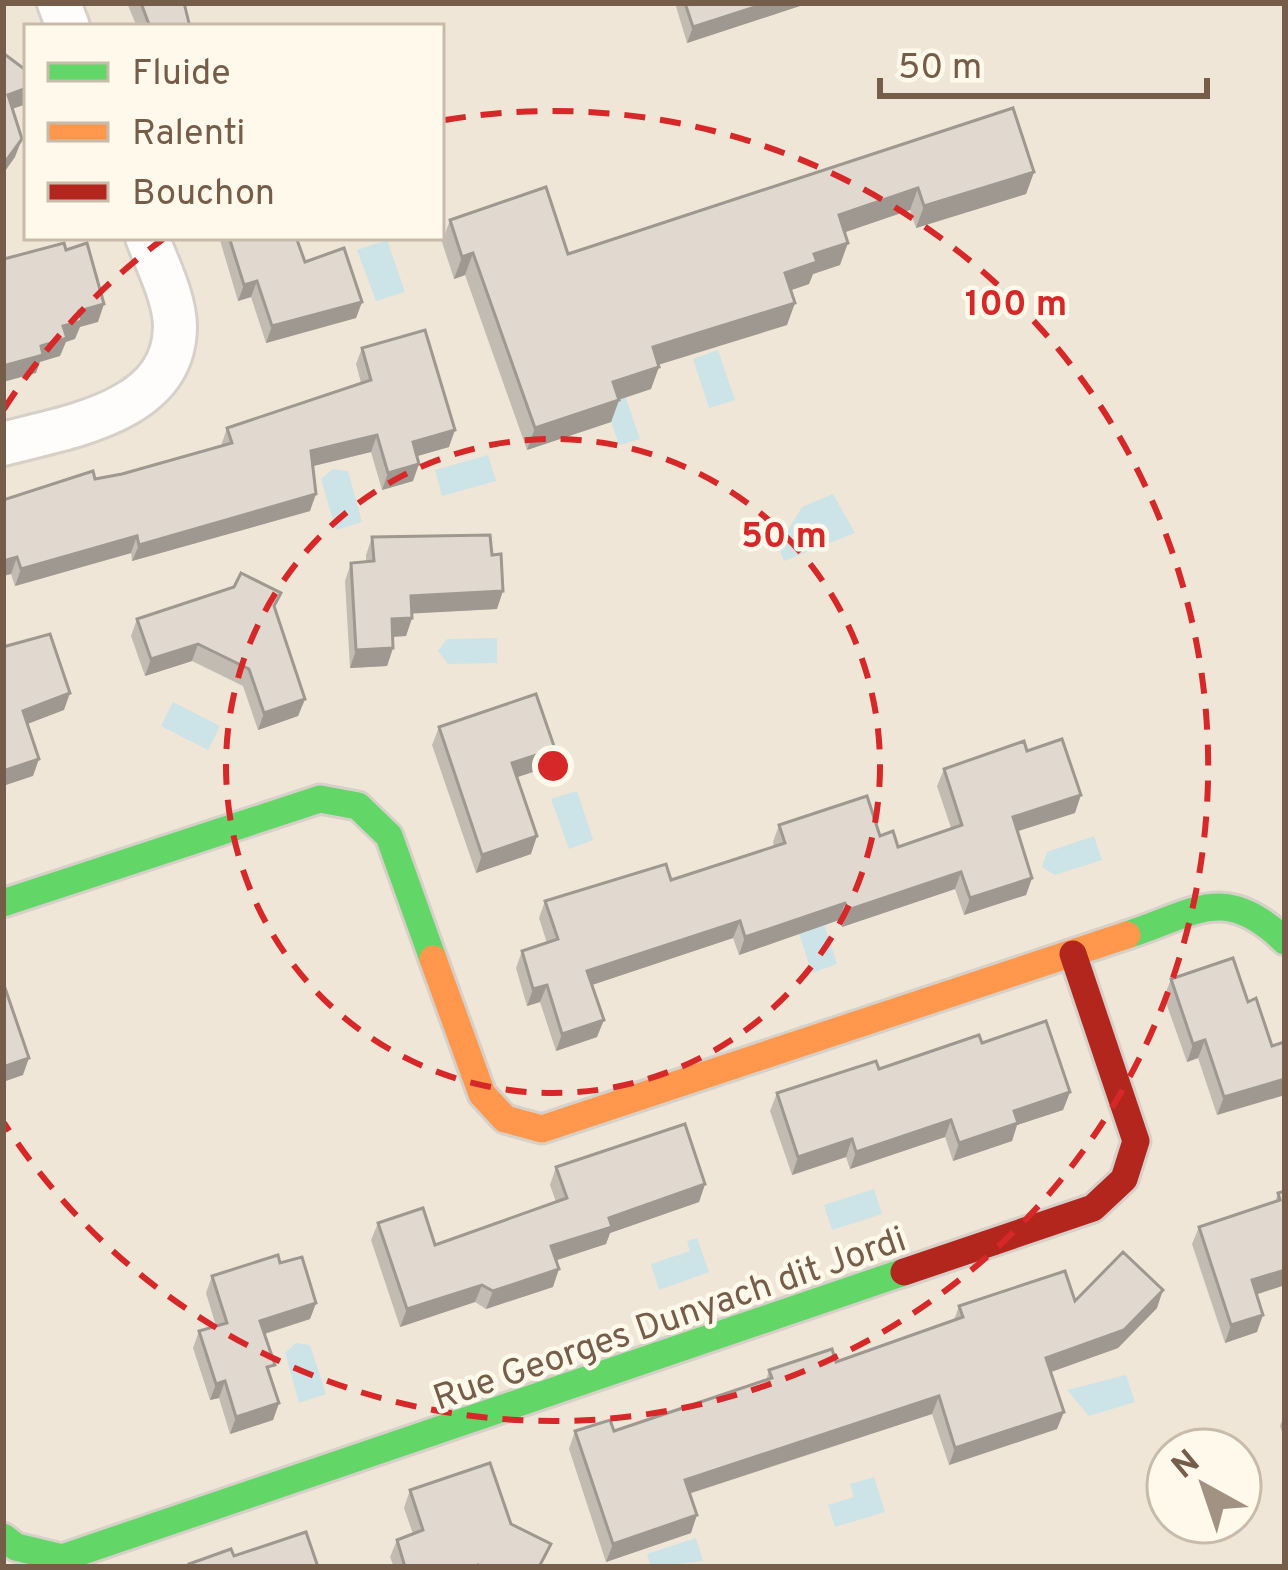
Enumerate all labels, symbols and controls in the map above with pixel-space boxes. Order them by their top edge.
legend [24,24,444,240]
scale bar [880,24,1207,98]
text: 50 m [898,46,982,92]
text: Fluide [132,52,231,98]
text: Ralenti [132,112,245,158]
text: Bouchon [132,172,275,218]
text: 100 m [965,283,1067,329]
text: 50 m [741,515,827,561]
centre of rings [532,745,574,787]
street label: Rue Georges Dunyach dit Jordi [428,1218,913,1423]
north arrow [1144,1426,1264,1546]
text: N [1165,1442,1210,1490]

